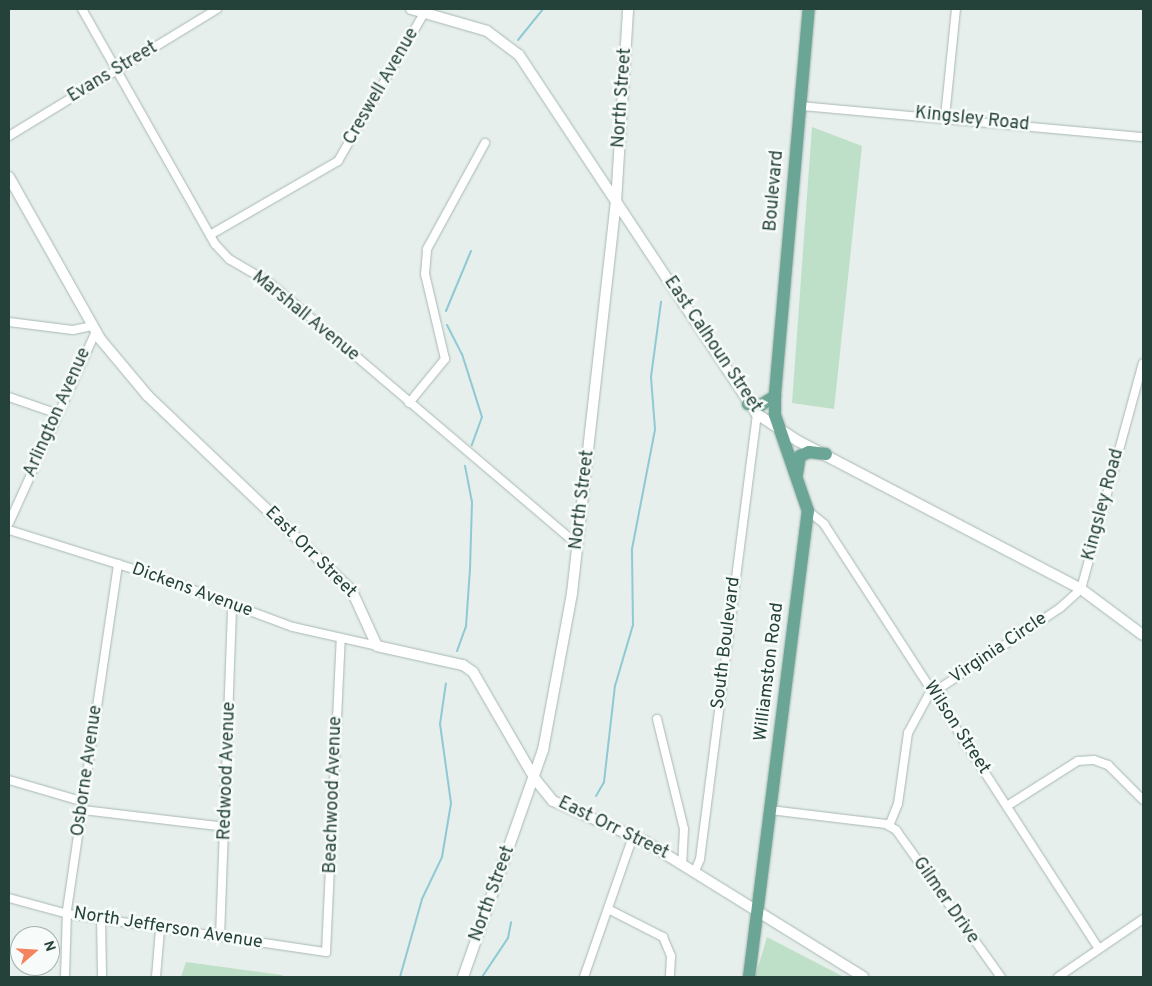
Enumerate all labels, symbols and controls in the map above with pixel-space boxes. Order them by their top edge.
street label: Creswell Avenue [340,24,424,150]
street label: Evans Street [64,38,162,108]
street label: North Street [609,47,637,149]
street label: Kingsley Road [914,103,1030,137]
street label: Boulevard [761,150,789,232]
street label: Marshall Avenue [247,267,363,367]
street label: East Calhoun Street [658,273,766,417]
street label: Arlington Avenue [20,345,96,481]
street label: Kingsley Road [1079,447,1129,563]
street label: North Street [566,449,600,551]
street label: East Orr Street [260,503,360,603]
street label: Dickens Avenue [128,559,256,623]
street label: South Boulevard [708,576,746,710]
street label: Williamston Road [751,601,789,743]
street label: Virginia Circle [946,609,1052,689]
street label: Wilson Street [918,677,994,779]
street label: Redwood Avenue [215,701,241,841]
street label: Osborne Avenue [68,704,108,838]
street label: Beachwood Avenue [320,716,348,874]
street label: East Orr Street [554,793,672,865]
street label: North Street [466,843,520,945]
street label: Gilmer Drive [907,853,983,949]
street label: North Jefferson Avenue [72,903,264,955]
north arrow [10,926,60,976]
text: N [39,939,58,954]

